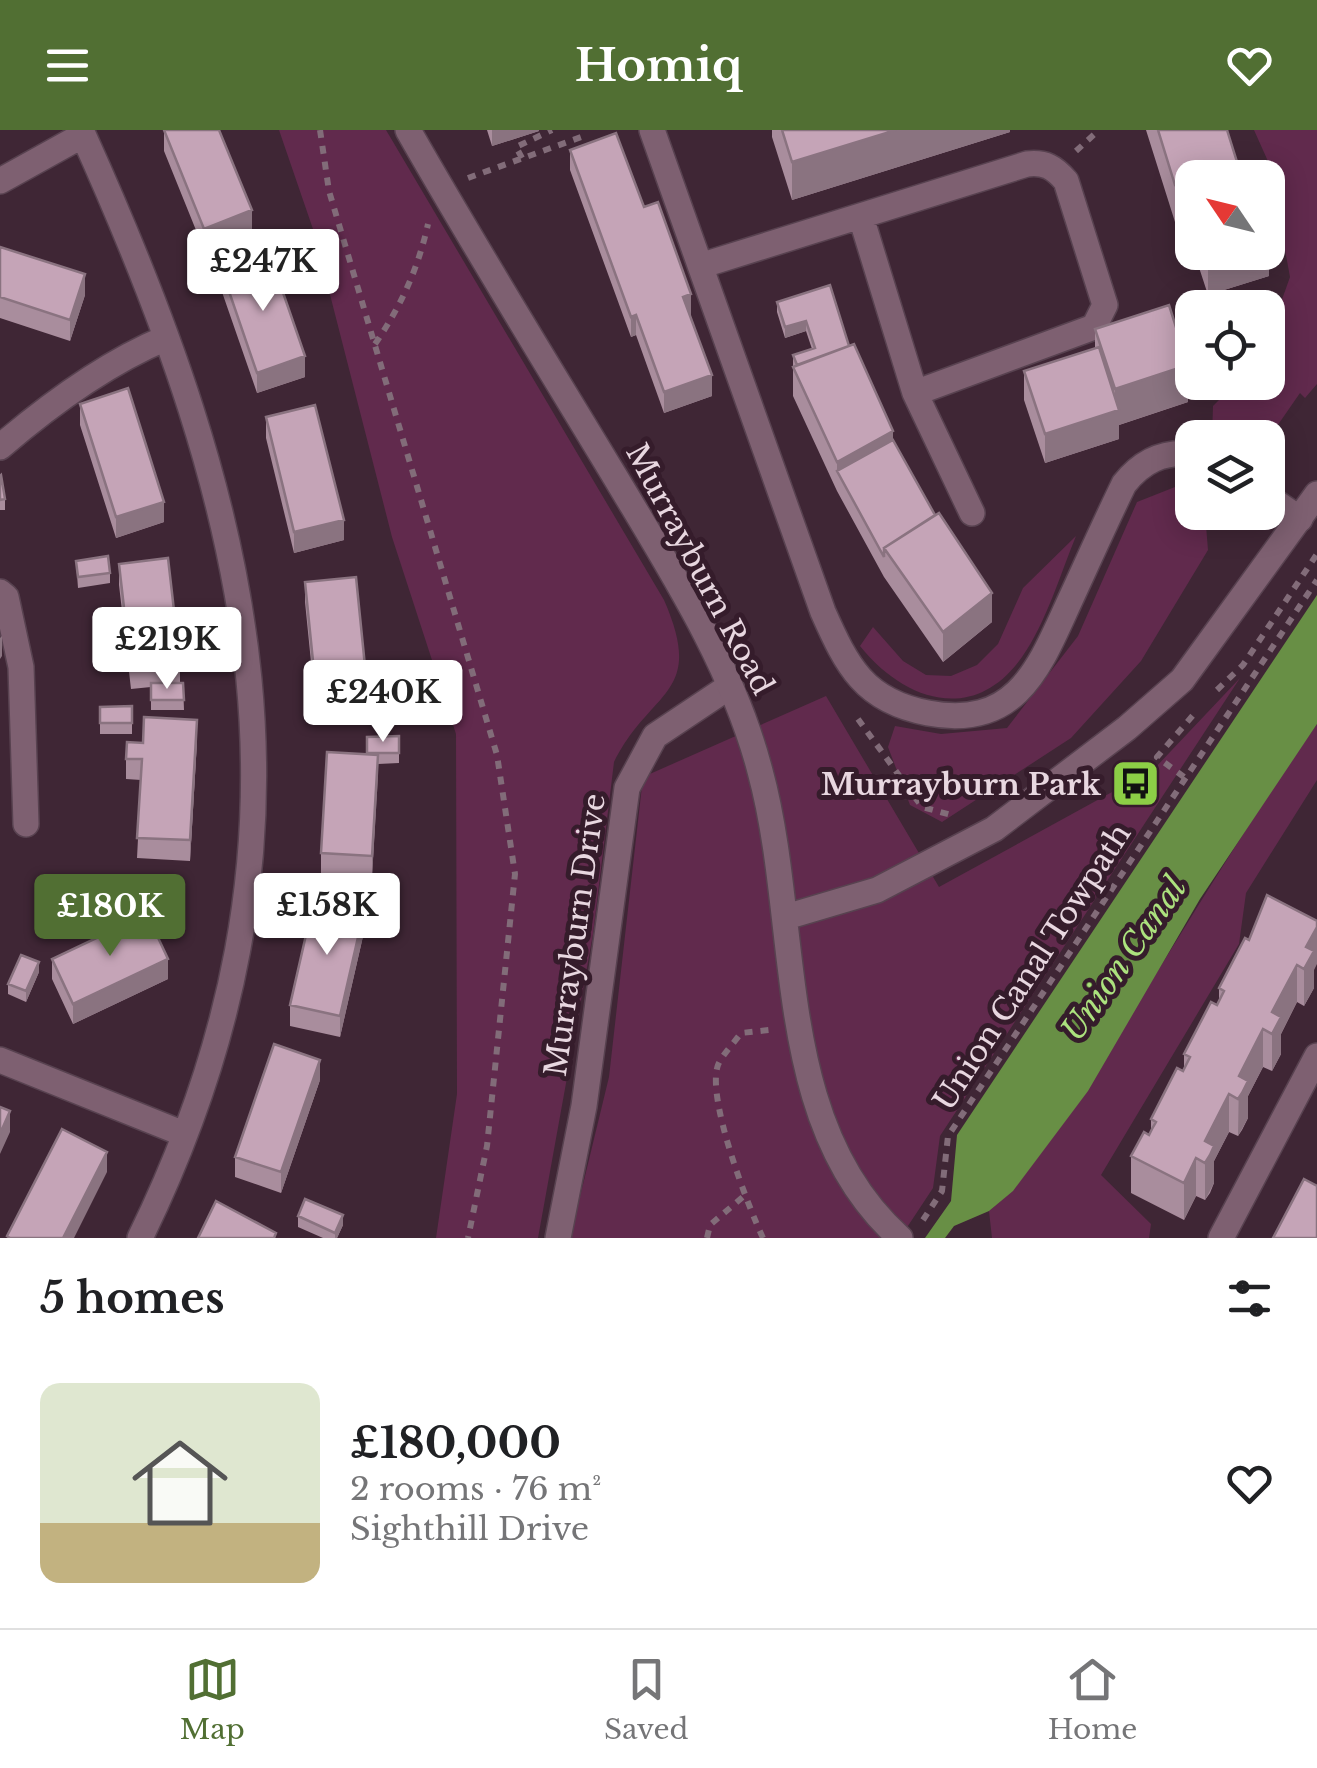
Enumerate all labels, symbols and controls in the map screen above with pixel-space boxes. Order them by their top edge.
text: Homiq [575,37,742,93]
icon: menu [40,38,95,93]
icon: heart [1222,38,1277,93]
north arrow [1175,160,1285,270]
map controls [1175,160,1285,530]
pin: £247K [193,229,333,314]
text: £247K [209,241,317,281]
button: locate [1175,290,1285,400]
button: layers [1175,420,1285,530]
street label: Murrayburn Road [618,437,782,701]
pin: £219K [97,607,237,692]
text: £219K [114,619,220,659]
pin: £240K [313,660,453,745]
text: £240K [325,672,441,712]
bus stop icon: Murrayburn Park [1110,758,1162,810]
place label: Murrayburn Park [821,766,1102,803]
street label: Murrayburn Drive [537,791,613,1079]
street label: Union Canal Towpath [925,817,1139,1117]
water label: Union Canal [1053,868,1196,1049]
pin: £158K [257,873,397,958]
pin: £180K [40,874,180,959]
text: £158K [276,885,378,925]
text: £180K [56,886,164,926]
icon: filters [1222,1271,1277,1326]
text: 5 homes [40,1272,224,1324]
text: £180,000 [350,1417,561,1469]
icon: home [120,1423,240,1543]
icon: heart [1222,1456,1277,1511]
text: 2 rooms · 76 m² [350,1469,601,1509]
text: Sighthill Drive [350,1509,589,1549]
tab: Map [180,1652,245,1747]
tab: Saved [604,1652,688,1747]
tab: Home [1048,1652,1137,1747]

